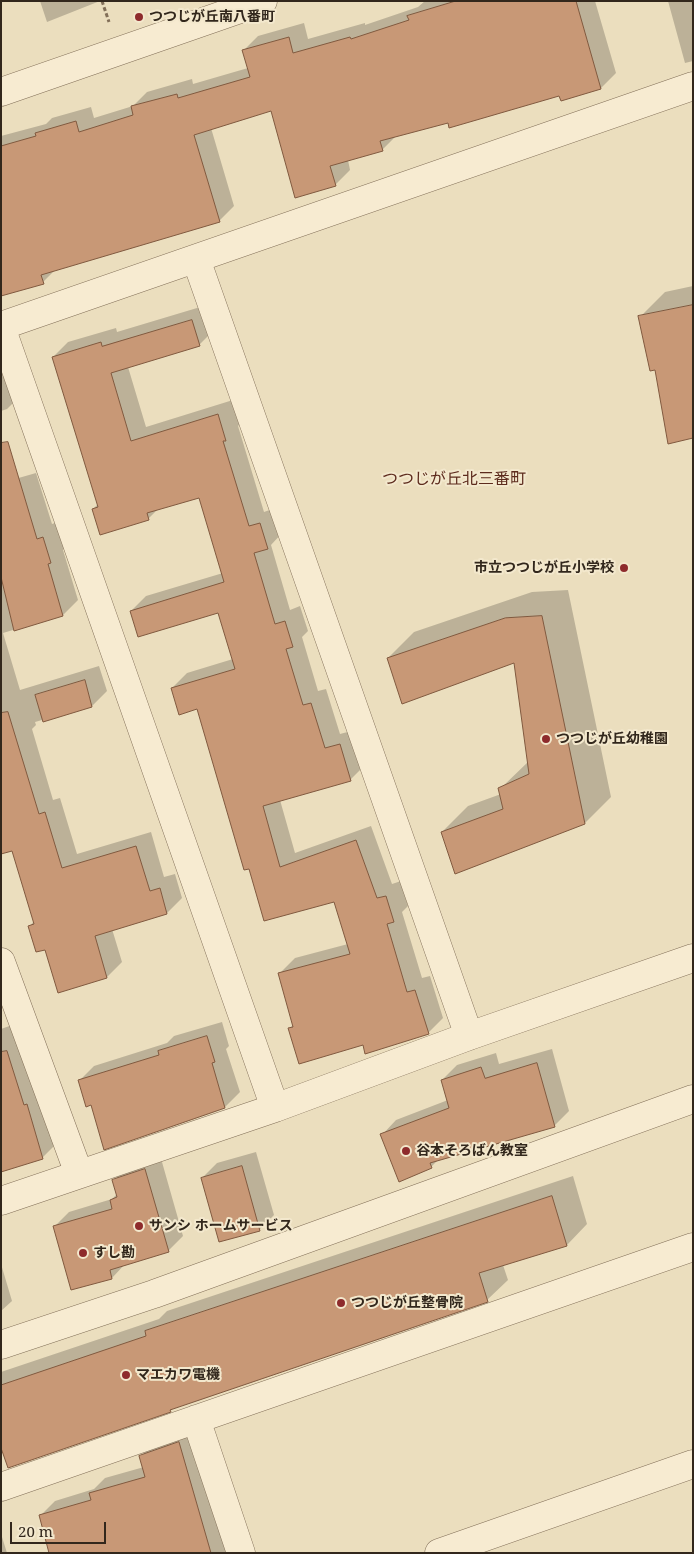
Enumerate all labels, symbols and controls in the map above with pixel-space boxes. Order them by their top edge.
place label: つつじが丘南八番町 [149,9,275,25]
marker: つつじが丘南八番町 [133,11,145,23]
district label: つつじが丘北三番町 [382,469,526,489]
place label: 市立つつじが丘小学校 [474,560,614,576]
marker: 市立つつじが丘小学校 [618,562,630,574]
place label: つつじが丘幼稚園 [556,731,668,747]
marker: つつじが丘幼稚園 [540,733,552,745]
place label: 谷本そろばん教室 [416,1143,528,1159]
marker: 谷本そろばん教室 [400,1145,412,1157]
place label: サンシ ホームサービス [149,1218,293,1234]
marker: サンシ ホームサービス [133,1220,145,1232]
place label: すし勘 [93,1245,135,1261]
marker: すし勘 [77,1247,89,1259]
place label: つつじが丘整骨院 [351,1295,463,1311]
marker: つつじが丘整骨院 [335,1297,347,1309]
place label: マエカワ電機 [136,1367,220,1383]
marker: マエカワ電機 [120,1369,132,1381]
scale bar [12,1512,109,1544]
text: 20 m [18,1521,53,1541]

